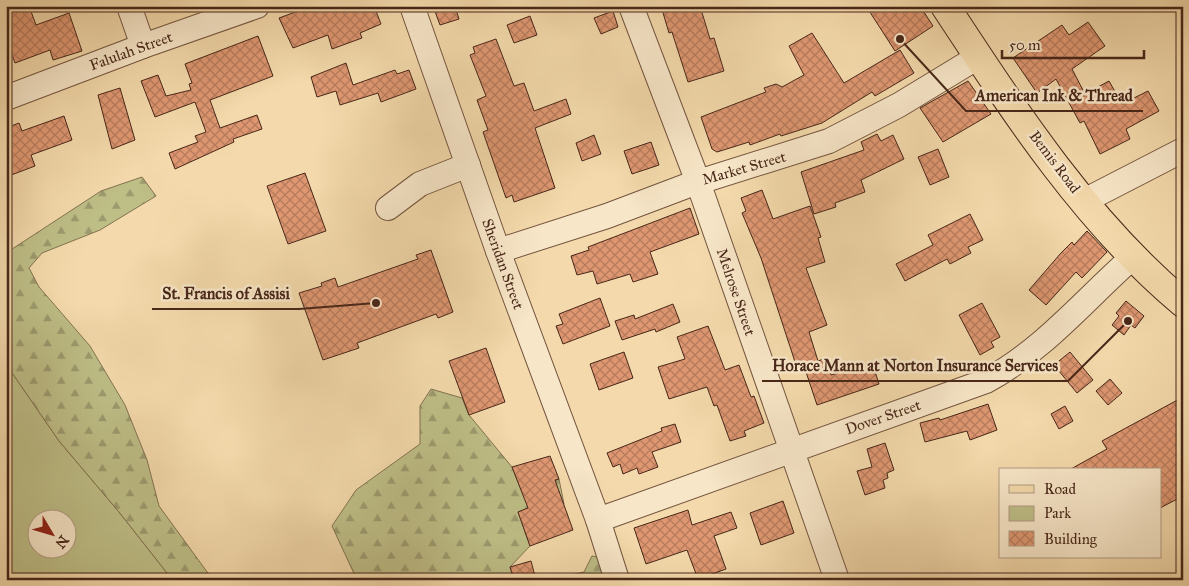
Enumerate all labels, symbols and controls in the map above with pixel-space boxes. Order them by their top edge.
street label: Falulah Street [87,27,176,74]
scale bar [1002,28,1144,60]
text: 50 m [1009,36,1041,54]
callout: American Ink & Thread [966,80,1143,111]
text: American Ink & Thread [974,86,1134,105]
street label: Bemis Road [1026,127,1085,197]
street label: Market Street [700,147,789,189]
street label: Sheridan Street [478,216,528,313]
street label: Melrose Street [713,246,760,339]
callout: St. Francis of Assisi [152,278,299,309]
text: St. Francis of Assisi [162,284,290,303]
callout: Horace Mann at Norton Insurance Services [762,350,1068,381]
text: Horace Mann at Norton Insurance Services [772,356,1058,375]
street label: Dover Street [843,395,924,438]
legend [999,468,1162,558]
text: Road [1044,480,1076,498]
text: Park [1044,504,1071,522]
north arrow [28,508,78,558]
text: Building [1044,530,1098,548]
text: N [51,532,72,552]

